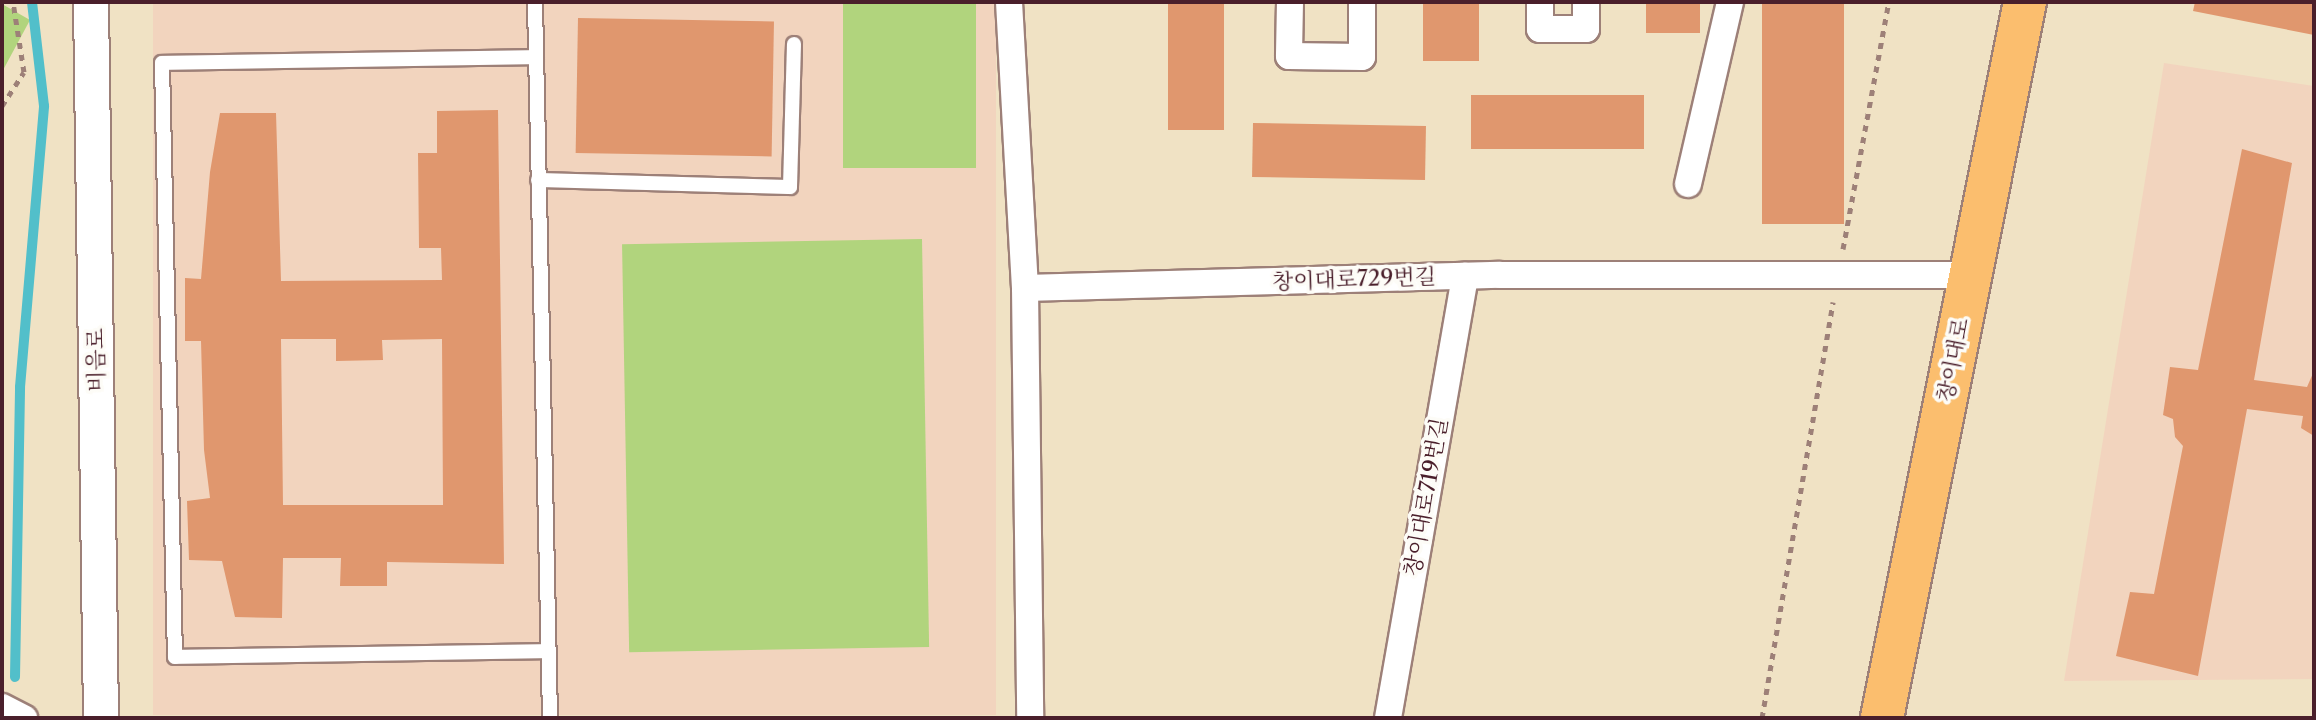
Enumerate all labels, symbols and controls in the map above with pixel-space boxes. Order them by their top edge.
street label: 창이대로729번길 [1272,263,1436,295]
street label: 창이대로 [1932,316,1974,404]
street label: 비음로 [82,328,110,392]
street label: 창이대로719번길 [1399,416,1453,578]

